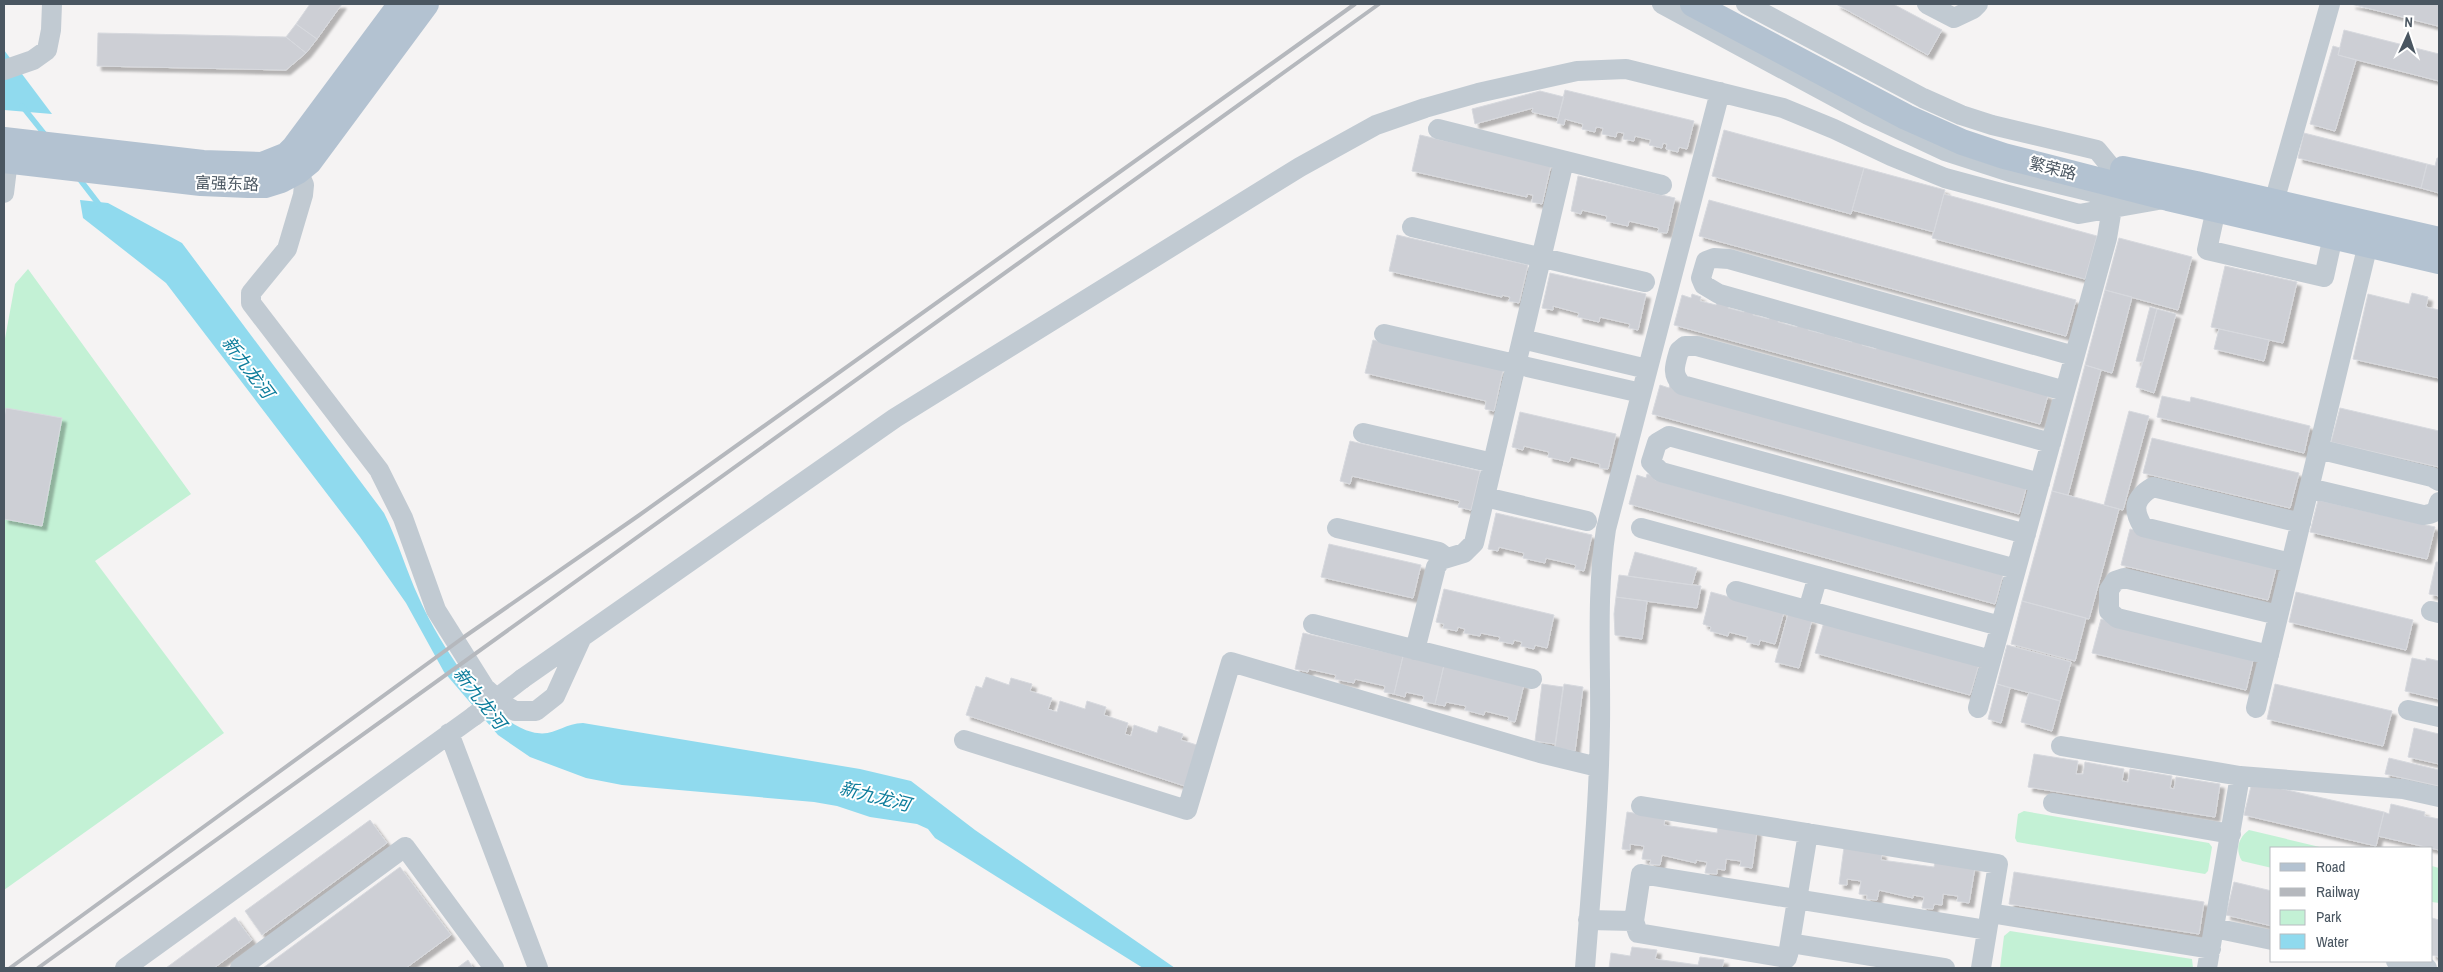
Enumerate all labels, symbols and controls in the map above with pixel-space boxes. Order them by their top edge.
north arrow [2383,10,2433,60]
text: N [2404,13,2413,31]
street label: 繁荣路 [2027,152,2079,184]
street label: 富强东路 [195,171,259,195]
water label: 新九龙河 [216,331,281,406]
water label: 新九龙河 [448,662,514,736]
water label: 新九龙河 [837,775,916,818]
legend [2270,847,2433,962]
text: Road [2316,856,2345,877]
text: Railway [2316,881,2361,902]
text: Park [2316,906,2342,927]
text: Water [2316,931,2348,952]

